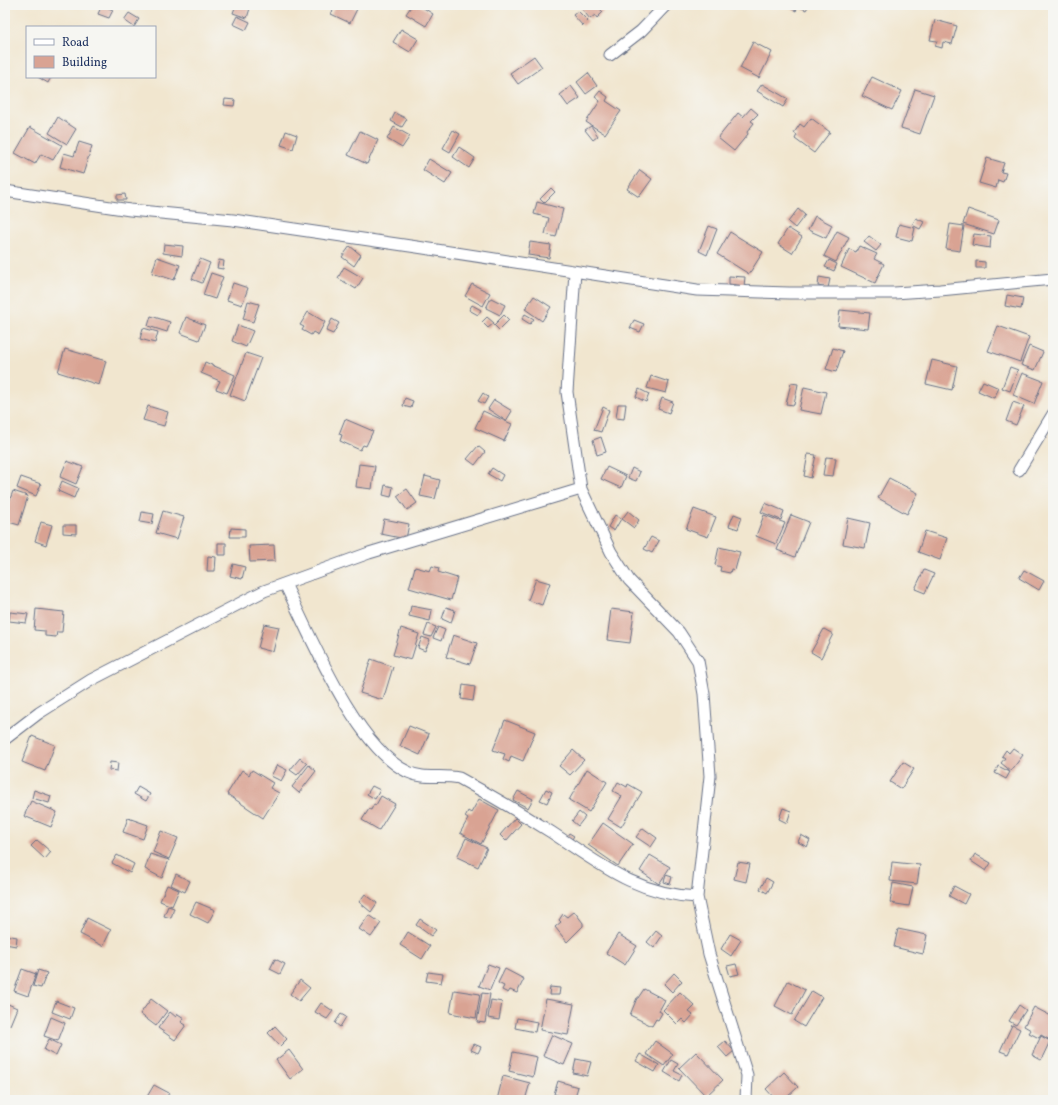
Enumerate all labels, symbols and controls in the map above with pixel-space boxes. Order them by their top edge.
legend [26,26,156,78]
text: Road [62,35,89,51]
text: Building [62,55,107,71]

